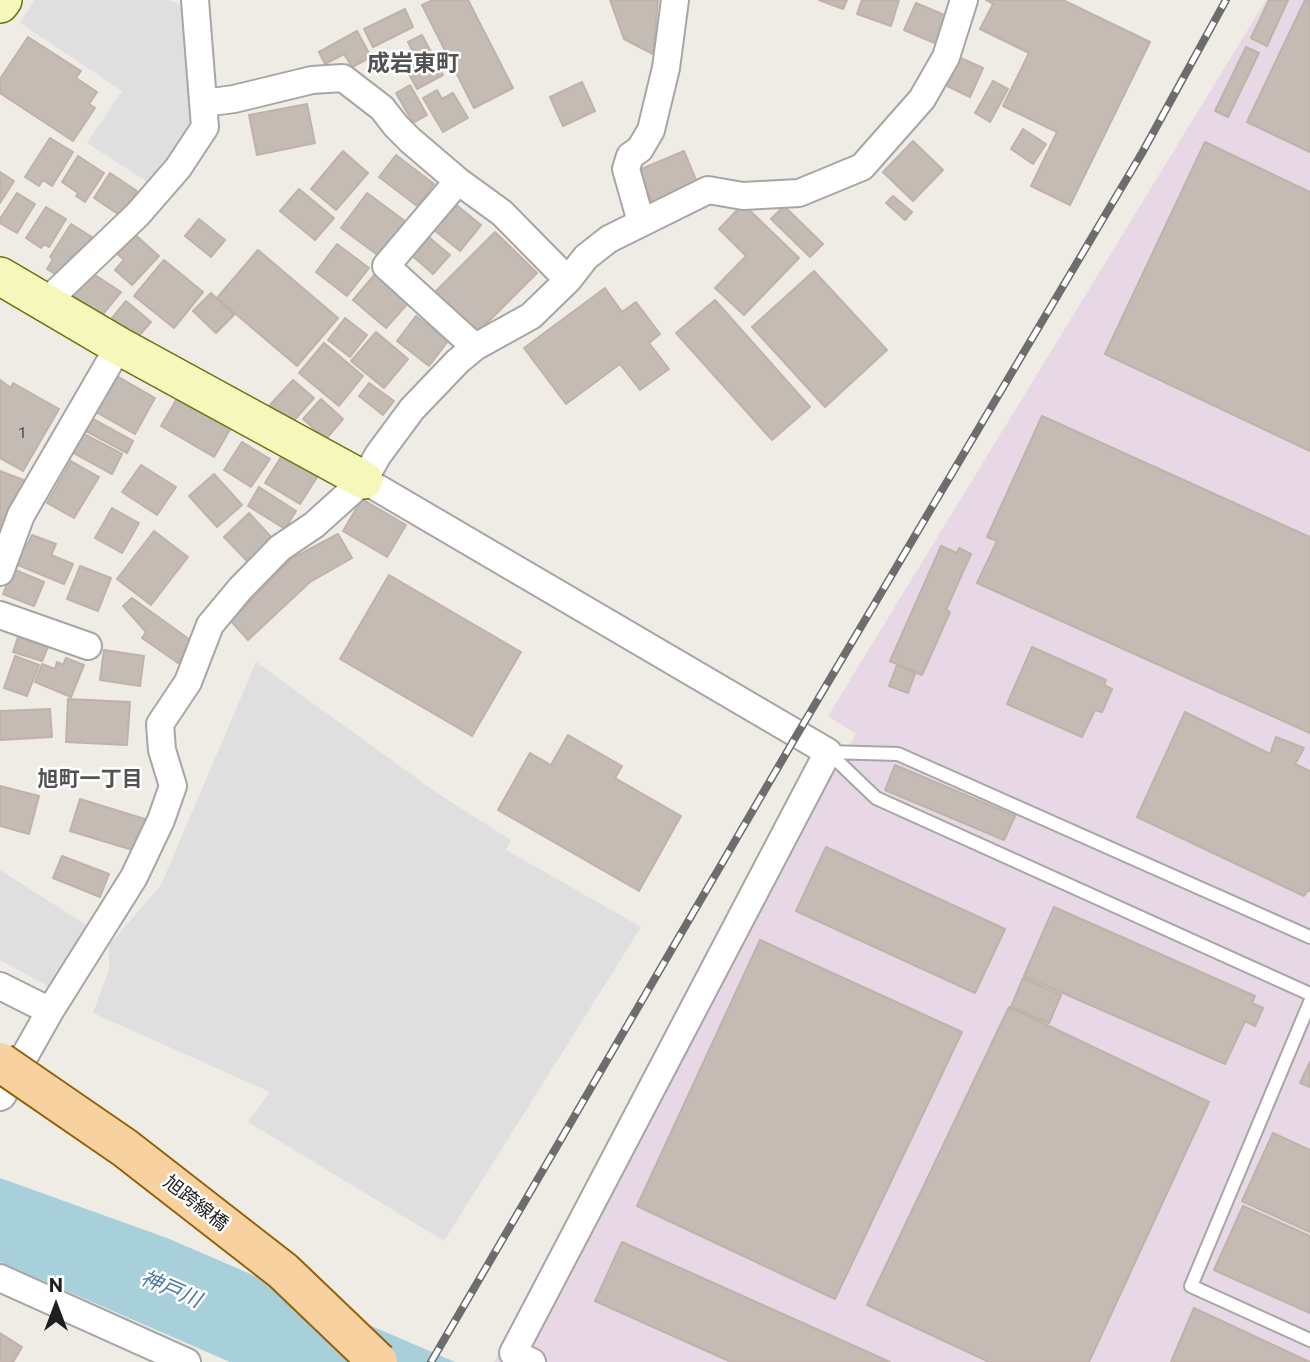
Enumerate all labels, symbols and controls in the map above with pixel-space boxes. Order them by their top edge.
district label: 成岩東町 [367,49,459,77]
house number: 1 [19,423,25,443]
district label: 旭町一丁目 [38,766,142,792]
street label: 旭跨線橋 [159,1171,233,1235]
water label: 神戸川 [137,1265,205,1313]
north arrow [21,1271,91,1341]
text: N [49,1273,63,1296]

